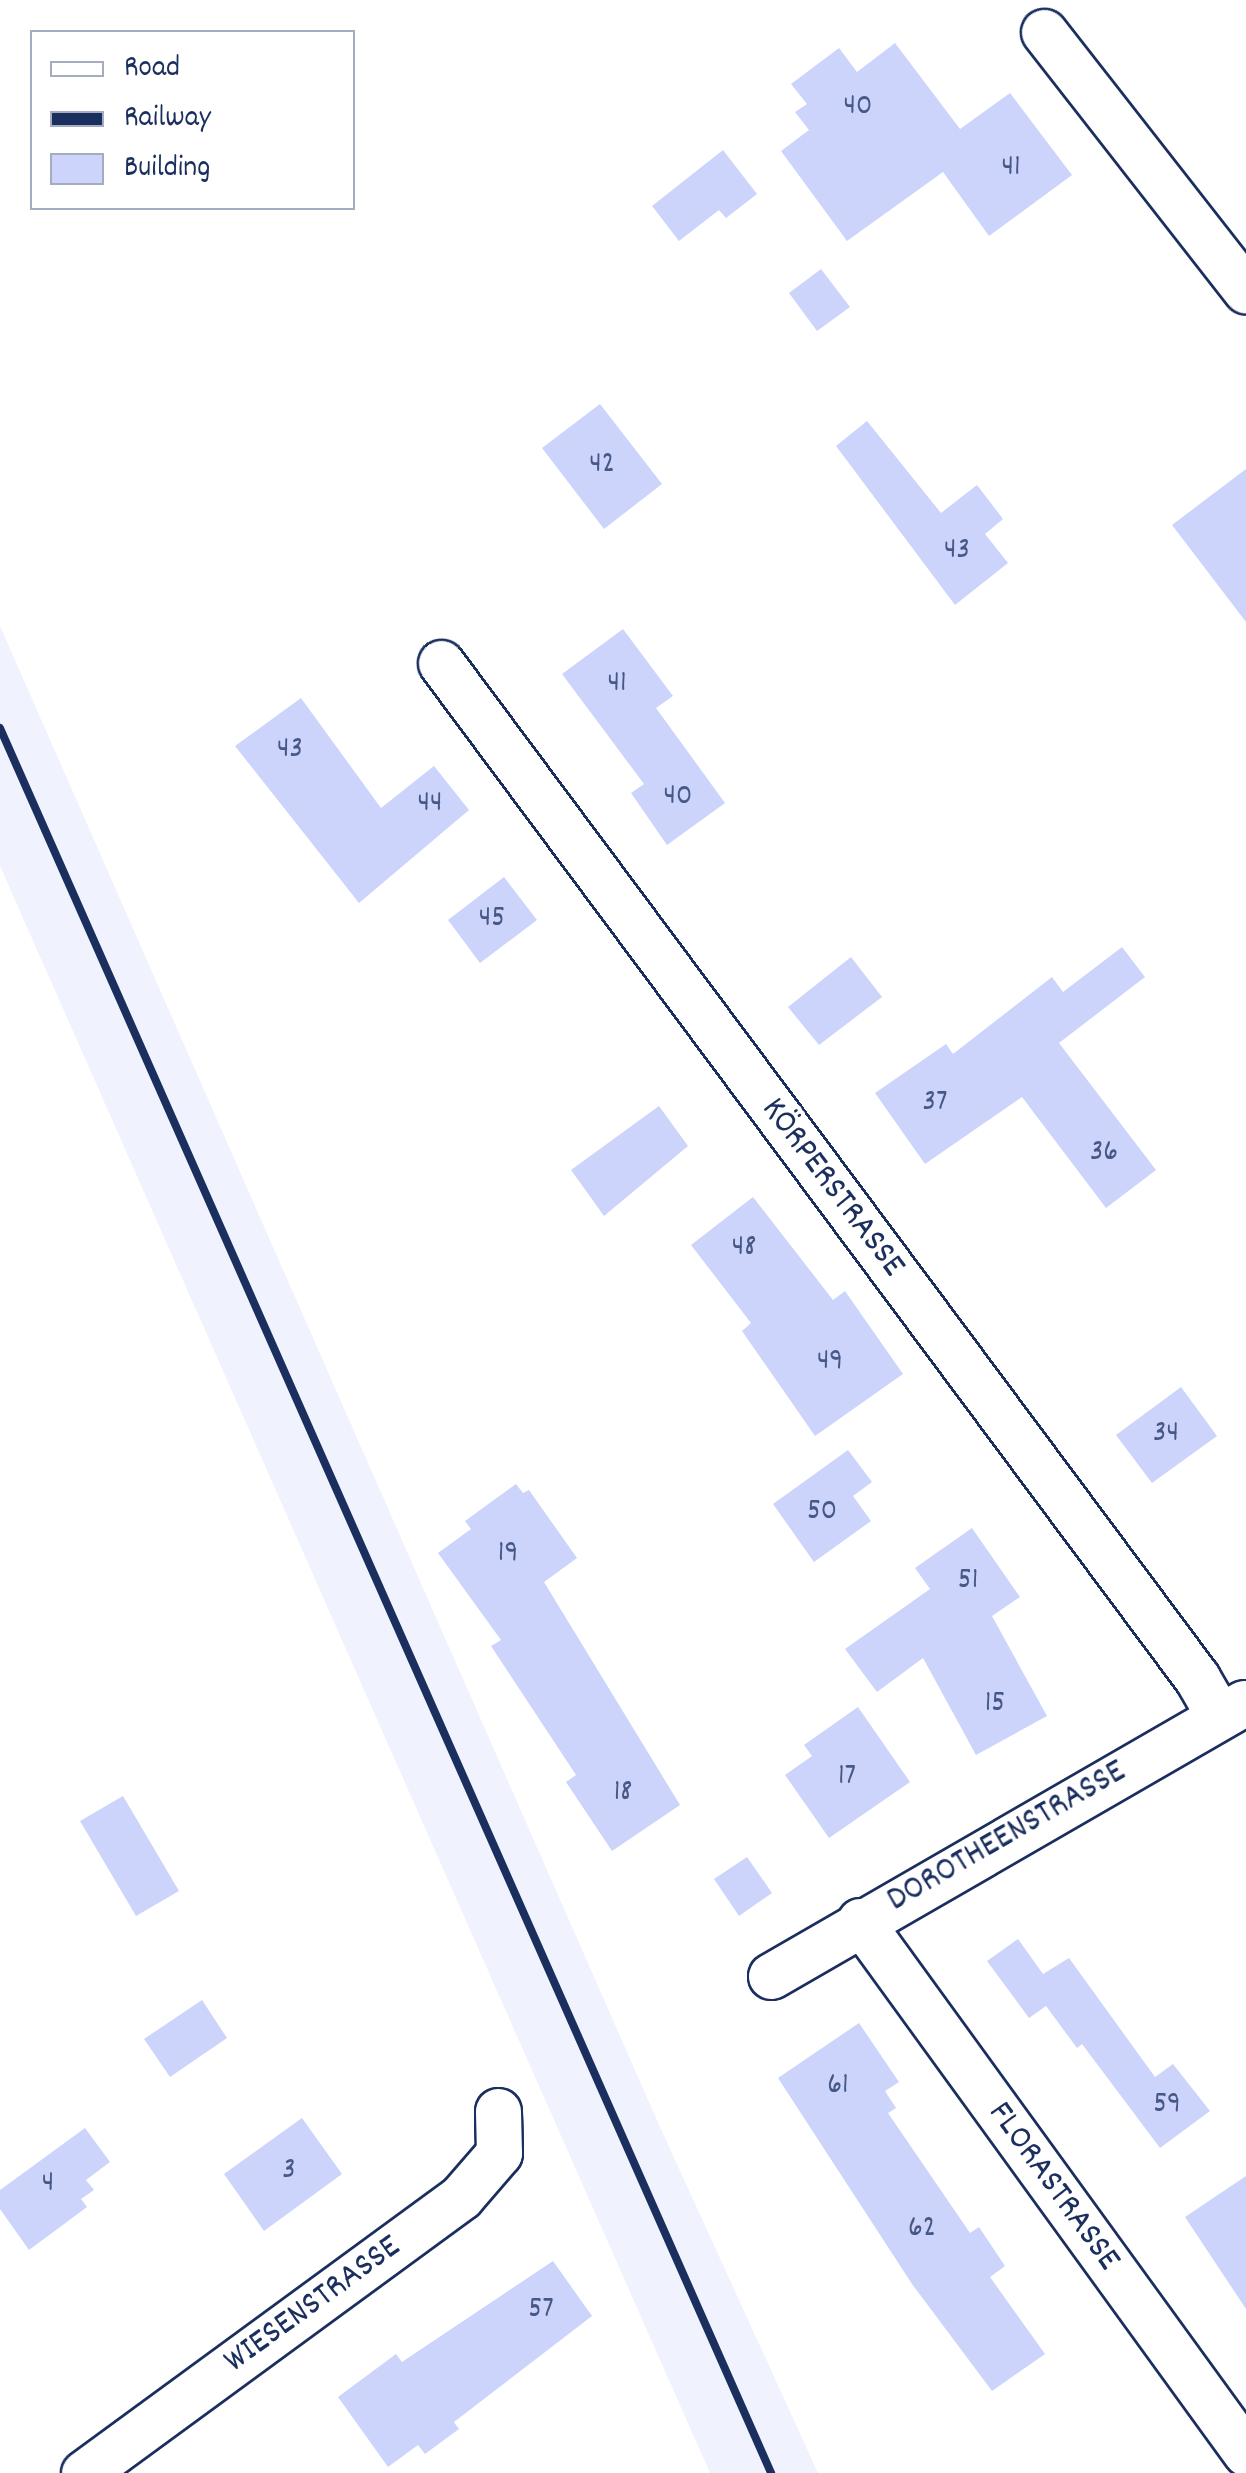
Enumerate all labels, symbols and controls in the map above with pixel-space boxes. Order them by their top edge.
legend [30,30,355,210]
text: Road [124,48,180,91]
house number: 40 [844,90,872,126]
text: Railway [124,98,211,141]
text: Building [124,148,210,191]
house number: 41 [1001,151,1021,187]
house number: 42 [589,448,615,484]
house number: 43 [944,534,970,570]
house number: 41 [607,667,627,703]
house number: 43 [277,733,303,769]
house number: 40 [664,780,692,816]
house number: 44 [418,787,442,823]
house number: 45 [479,902,505,938]
house number: 37 [923,1086,947,1122]
street label: KÖRPERSTRASSE [751,1090,913,1286]
house number: 36 [1090,1136,1118,1172]
house number: 48 [732,1231,756,1267]
house number: 49 [817,1345,843,1381]
house number: 34 [1153,1417,1179,1453]
house number: 50 [807,1495,837,1531]
house number: 19 [498,1537,518,1573]
house number: 51 [958,1564,978,1600]
house number: 15 [985,1687,1005,1723]
street label: DOROTHEENSTRASSE [880,1752,1134,1922]
house number: 17 [838,1760,856,1796]
house number: 18 [614,1776,632,1812]
house number: 61 [827,2069,849,2105]
house number: 59 [1153,2088,1181,2124]
street label: FLORASTRASSE [978,2094,1128,2280]
house number: 3 [282,2154,296,2190]
house number: 4 [42,2167,54,2203]
house number: 62 [908,2212,936,2248]
street label: WIESENSTRASSE [217,2227,409,2383]
house number: 57 [528,2293,554,2329]

